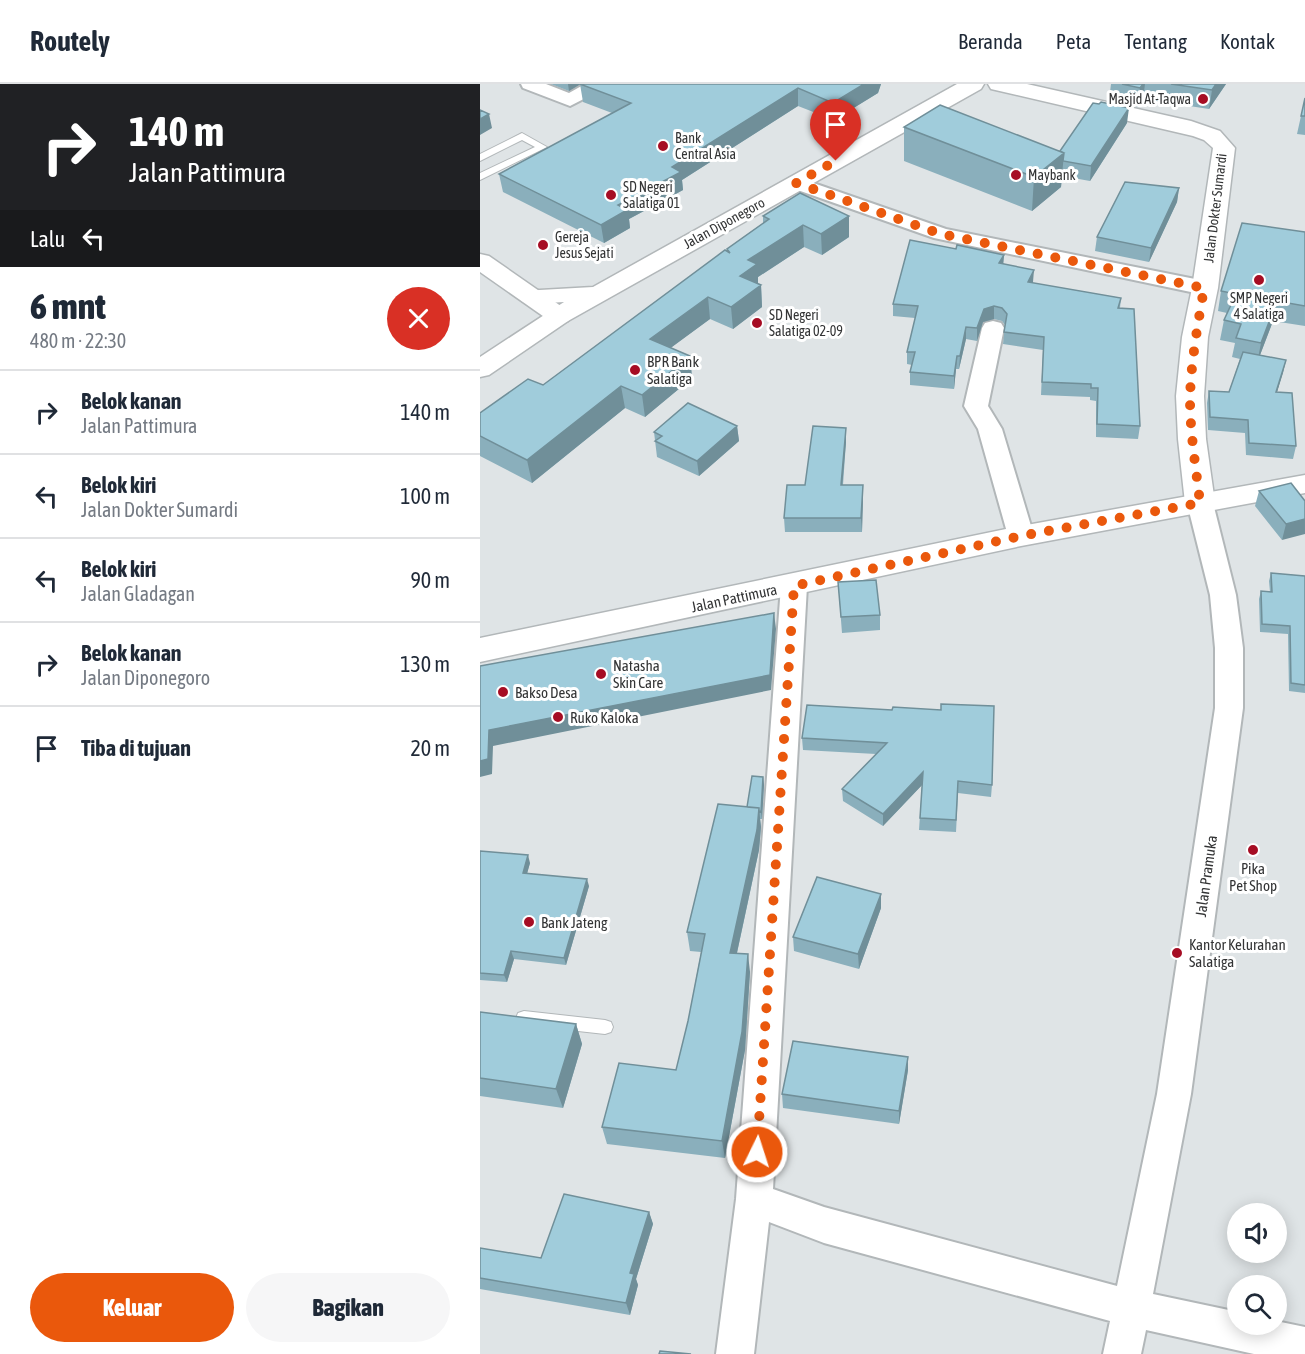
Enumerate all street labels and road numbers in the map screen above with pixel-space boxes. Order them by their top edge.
street label: Jalan Dokter Sumardi [1200,152,1230,264]
street label: Jalan Diponegoro [681,194,767,252]
street label: Jalan Pattimura [690,581,778,615]
street label: Jalan Pramuka [1192,834,1220,918]

